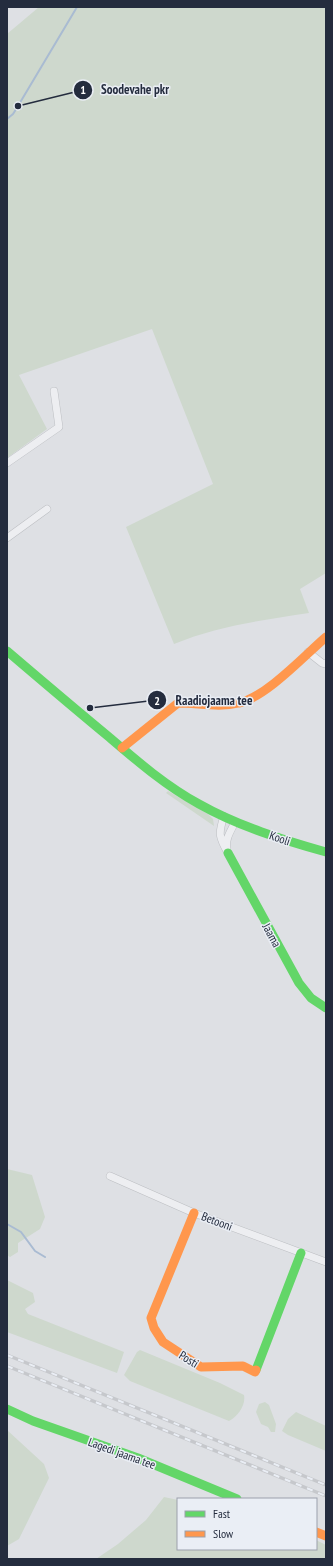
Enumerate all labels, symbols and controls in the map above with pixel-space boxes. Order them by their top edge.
callout: Soodevahe pkr [73,77,177,102]
text: Soodevahe pkr [101,81,169,98]
text: 1 [80,82,86,97]
callout: Raadiojaama tee [147,688,260,713]
text: Raadiojaama tee [176,692,253,709]
text: 2 [154,693,160,708]
street label: Kooli [268,827,292,849]
street label: Jaama [259,920,285,950]
street label: Betooni [199,1208,235,1234]
street label: Posti [176,1347,202,1371]
street label: Lagedi jaama tee [86,1434,158,1472]
legend [177,1498,317,1550]
text: Fast [213,1506,231,1521]
text: Slow [213,1526,234,1541]

